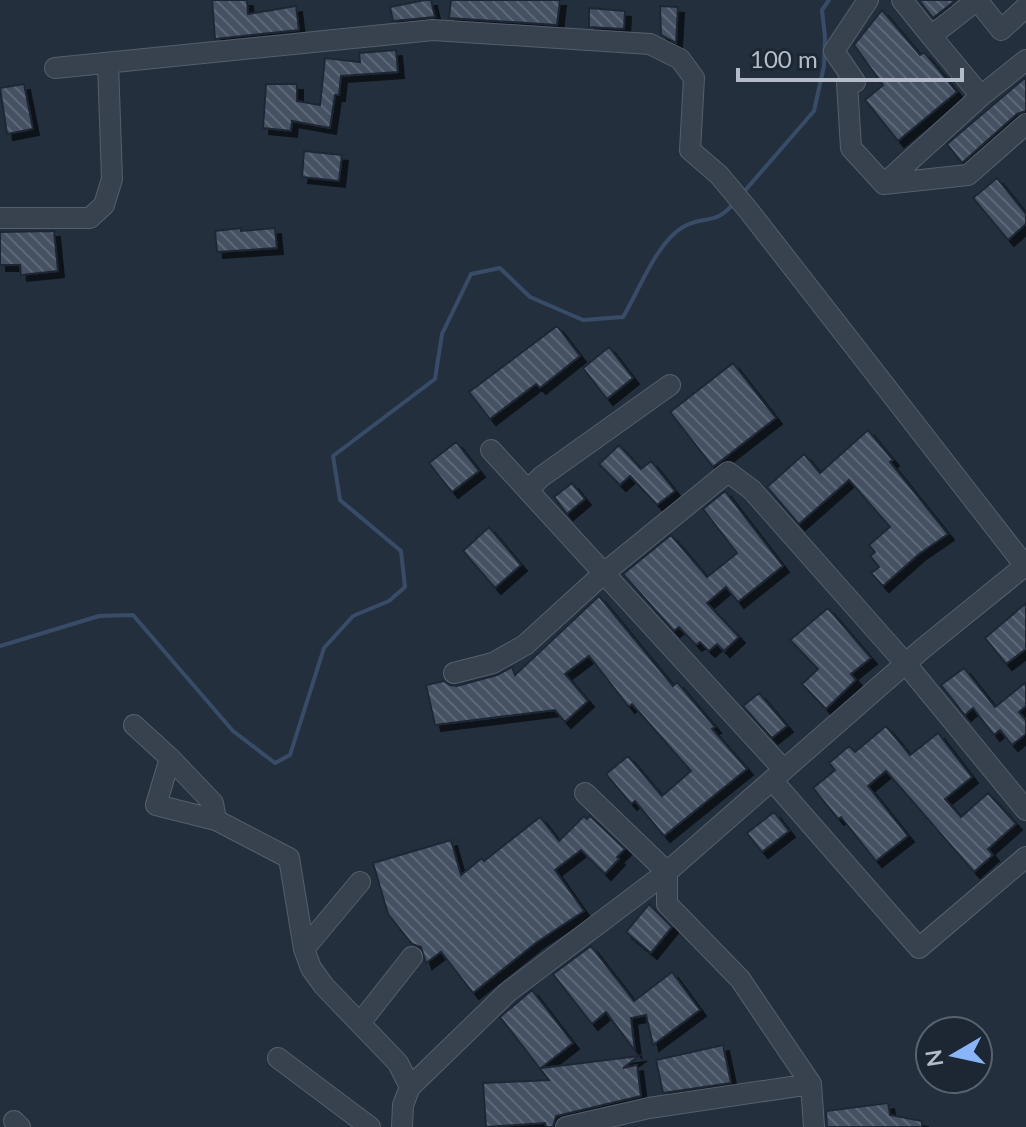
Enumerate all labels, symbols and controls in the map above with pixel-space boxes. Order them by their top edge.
scale bar [738,32,962,82]
text: 100 m [750,44,818,73]
north arrow [914,1015,994,1095]
text: N [919,1048,948,1069]

